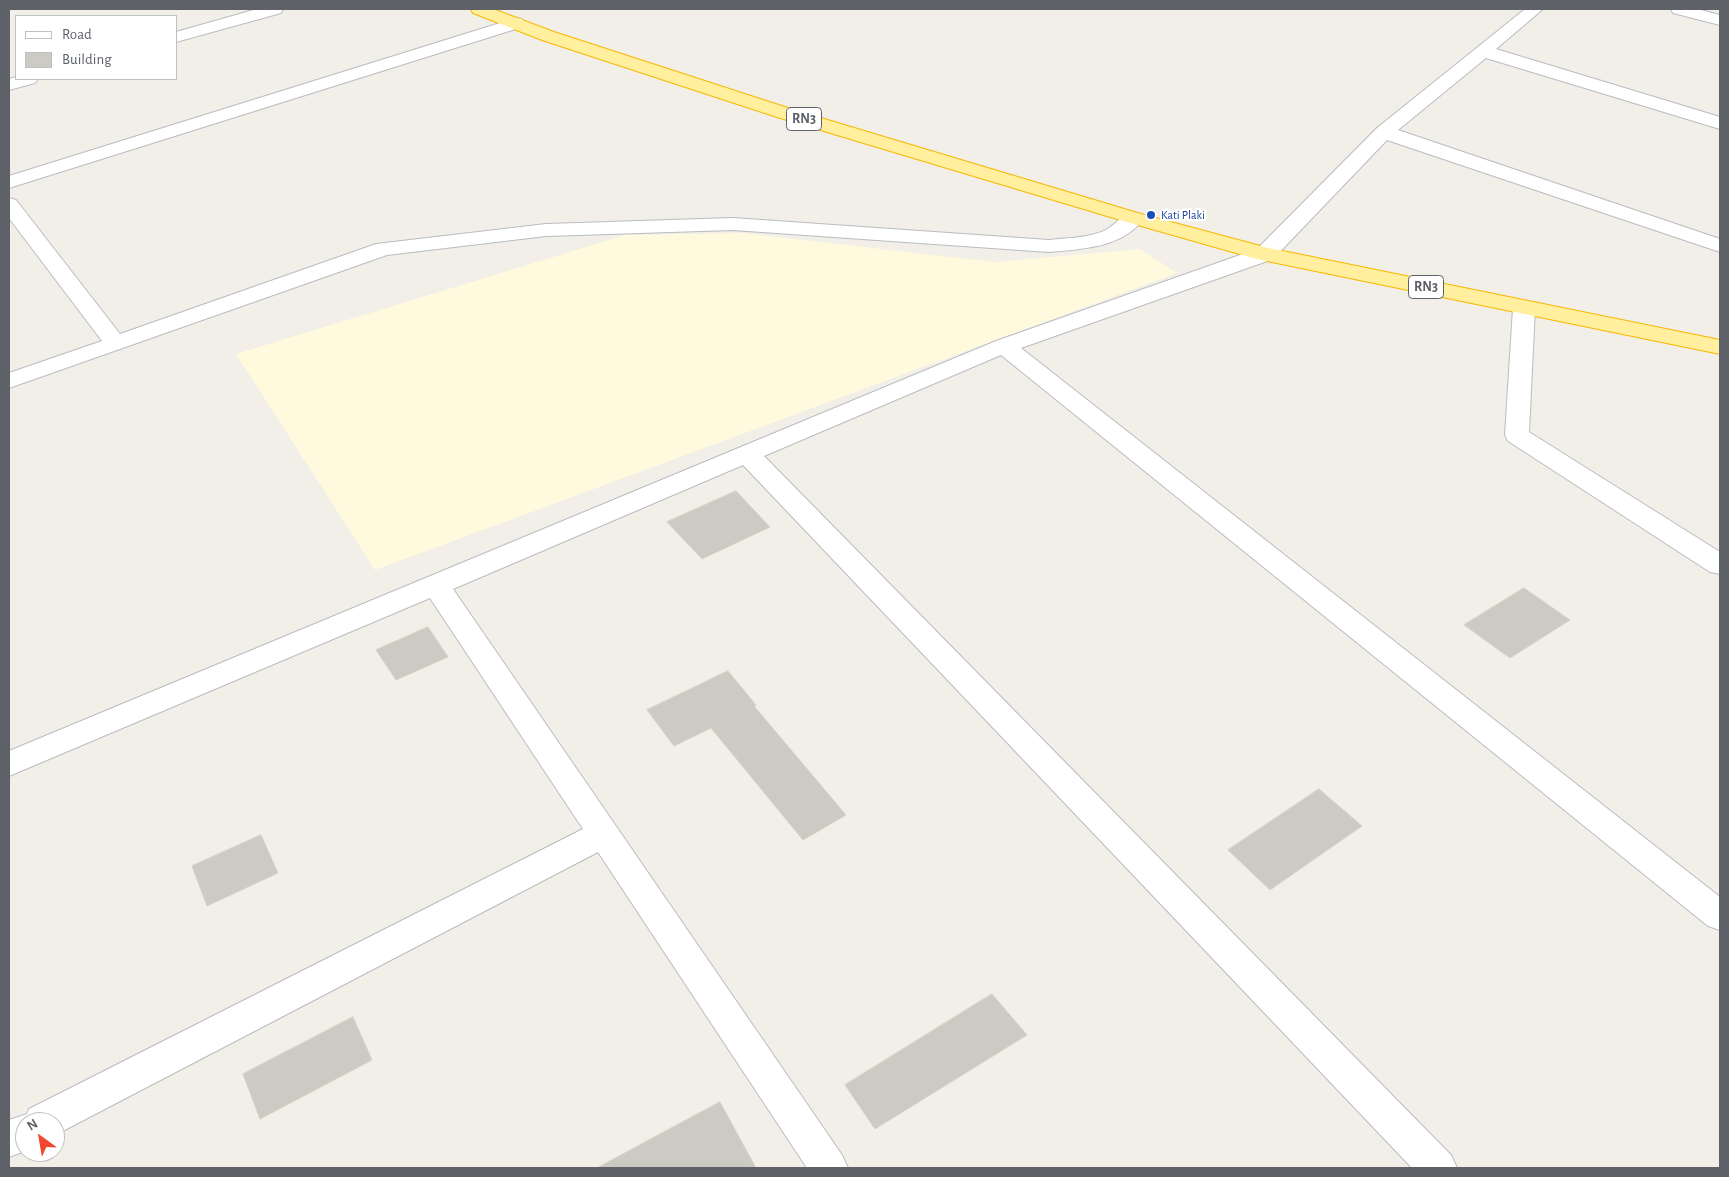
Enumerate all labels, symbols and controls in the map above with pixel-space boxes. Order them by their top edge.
legend [15,15,178,80]
text: Road [62,27,92,42]
text: Building [62,52,112,67]
road number: RN3 [786,108,822,130]
place label: Kati Plaki [1161,208,1205,222]
marker: Kati Plaki [1145,209,1157,221]
road number: RN3 [1408,276,1444,298]
north arrow [15,1112,65,1162]
text: N [25,1117,40,1134]

